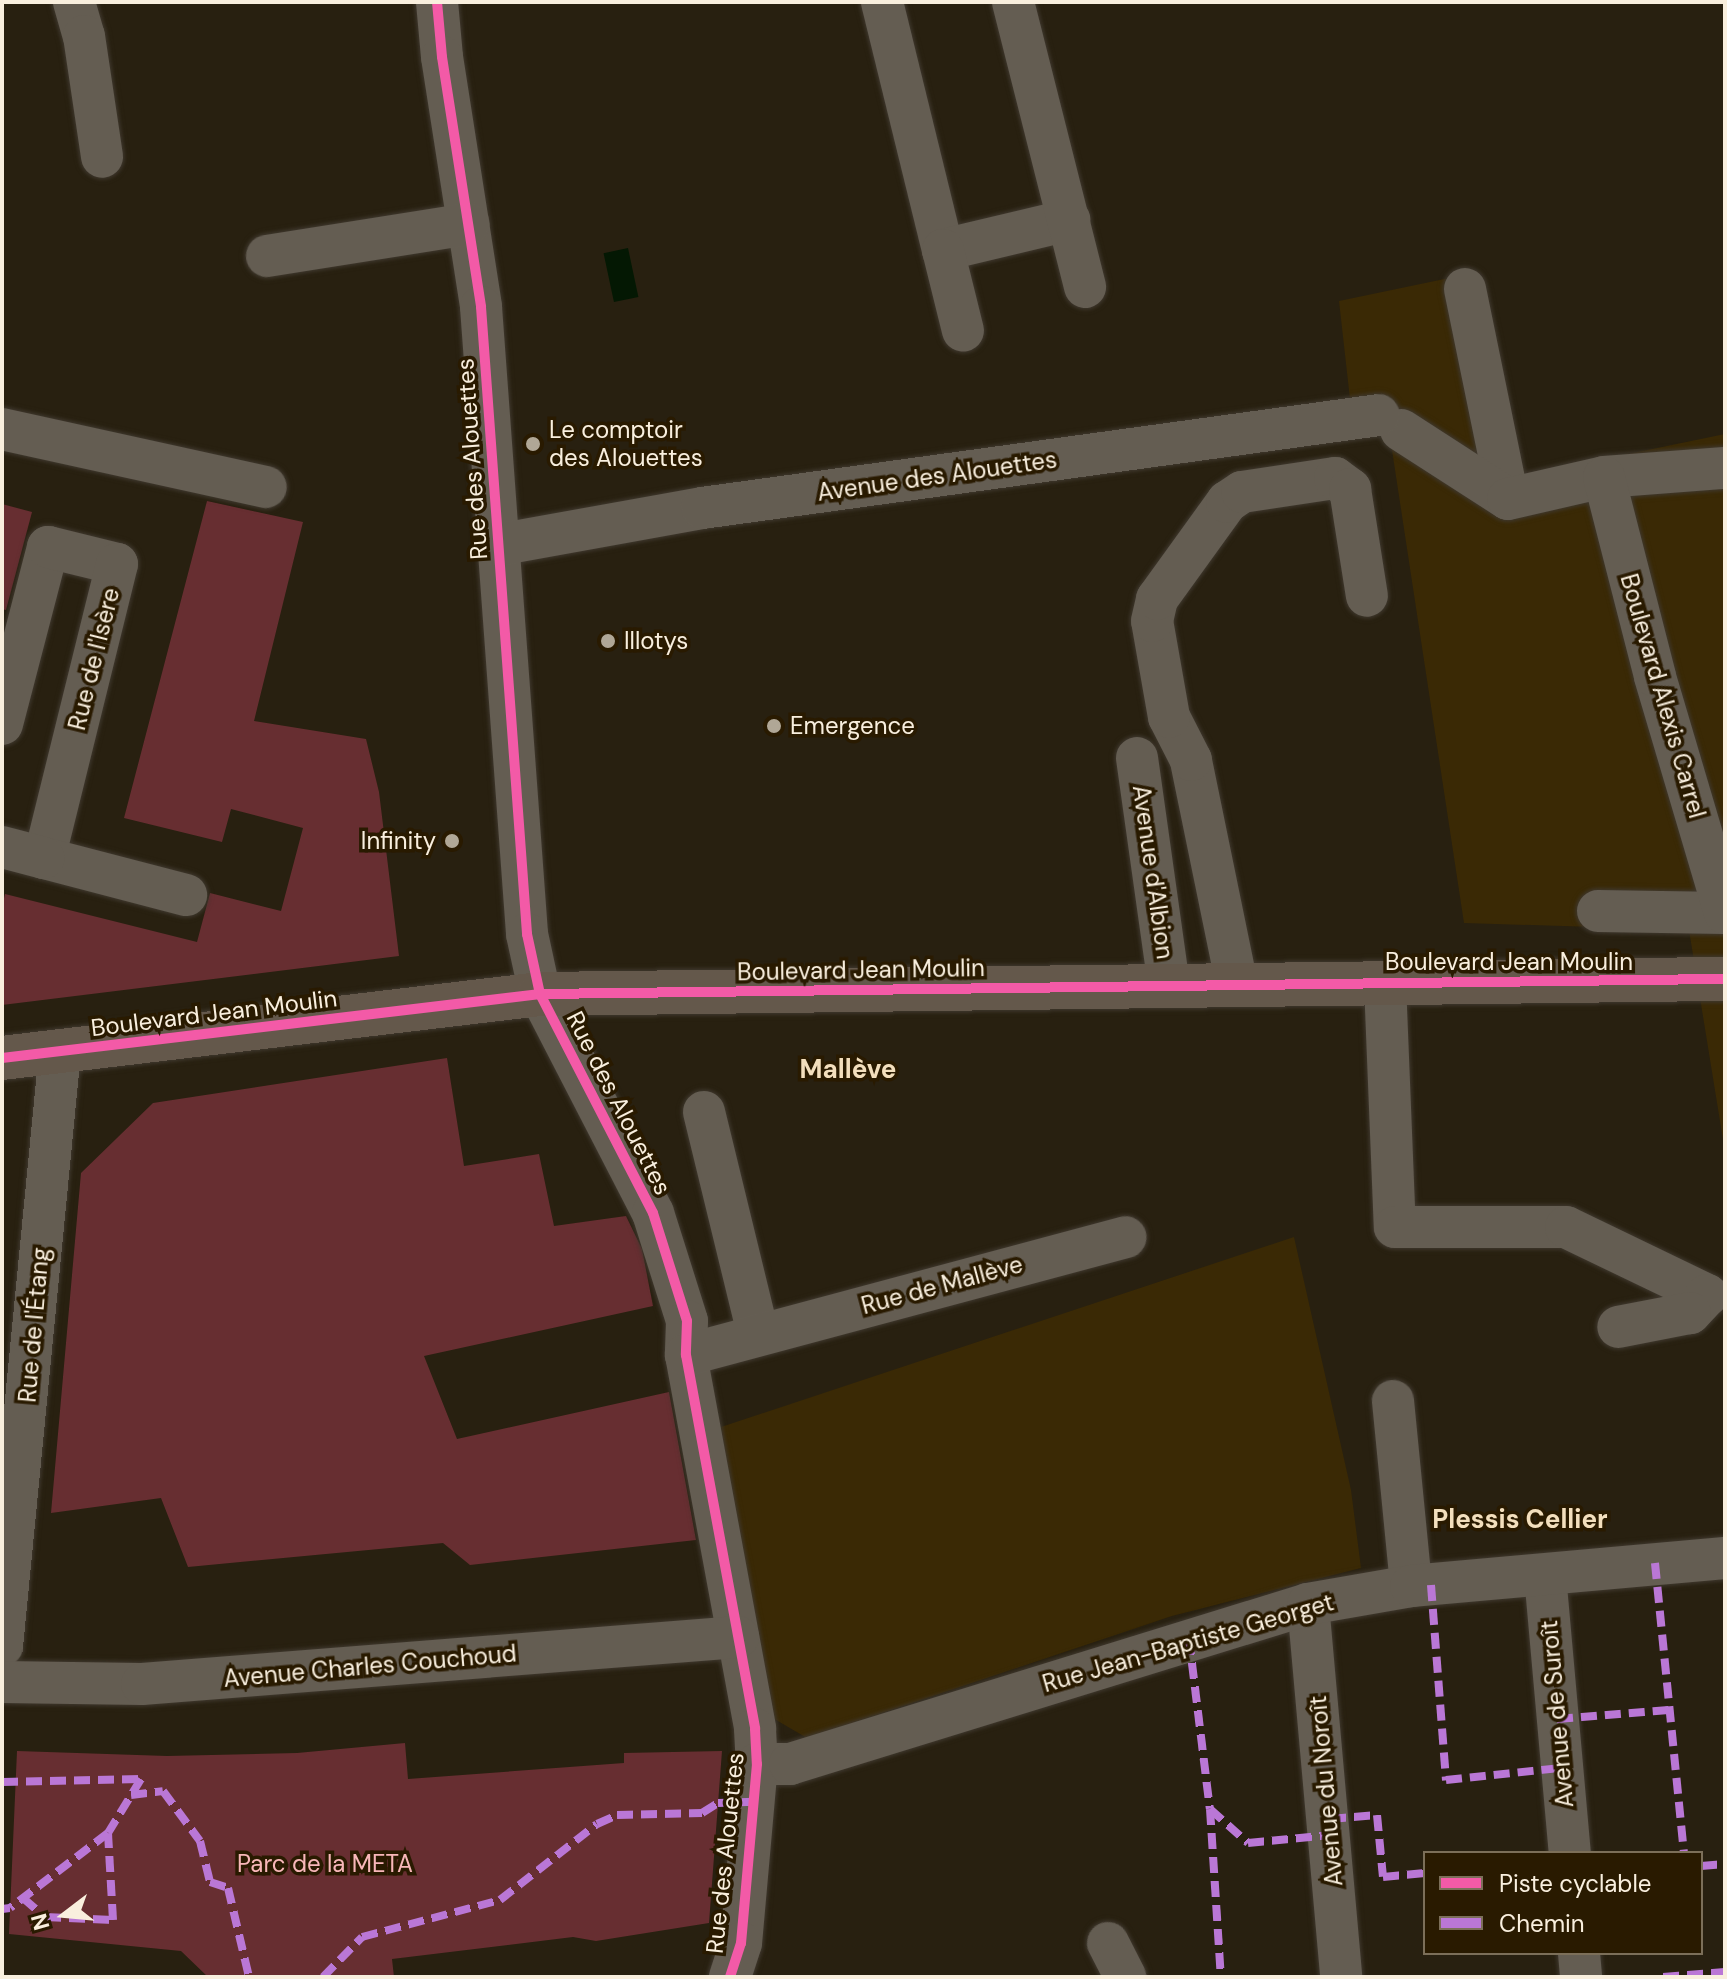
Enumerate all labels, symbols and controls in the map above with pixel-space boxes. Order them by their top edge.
street label: Rue des Alouettes [451,357,493,561]
place label: Le comptoir des Alouettes [549,416,703,472]
marker: Le comptoir des Alouettes [524,435,542,453]
street label: Avenue des Alouettes [815,445,1059,507]
street label: Boulevard Alexis Carrel [1614,570,1712,822]
street label: Rue de l'Isère [62,585,126,733]
place label: Illotys [624,627,688,655]
marker: Illotys [599,632,617,650]
place label: Emergence [790,712,915,740]
marker: Emergence [765,717,783,735]
street label: Avenue d'Albion [1127,783,1179,961]
place label: Infinity [361,827,436,855]
marker: Infinity [443,832,461,850]
street label: Boulevard Jean Moulin [1385,948,1633,976]
street label: Boulevard Jean Moulin [737,953,985,987]
street label: Boulevard Jean Moulin [89,984,339,1042]
street label: Rue des Alouettes [560,1007,678,1199]
district label: Mallève [799,1054,897,1086]
street label: Rue de l'Étang [13,1246,55,1404]
street label: Rue de Mallève [858,1250,1026,1320]
district label: Plessis Cellier [1432,1504,1608,1536]
street label: Rue Jean-Baptiste Georget [1039,1588,1337,1698]
street label: Avenue de Suroît [1534,1619,1580,1809]
street label: Avenue Charles Couchoud [222,1639,518,1693]
street label: Avenue du Noroît [1303,1694,1349,1888]
street label: Rue des Alouettes [700,1751,750,1955]
park label: Parc de la META [237,1850,413,1878]
legend [1423,1851,1703,1955]
text: Piste cyclable [1499,1868,1651,1899]
north arrow [24,1875,104,1955]
text: Chemin [1499,1908,1585,1939]
text: N [24,1910,57,1933]

